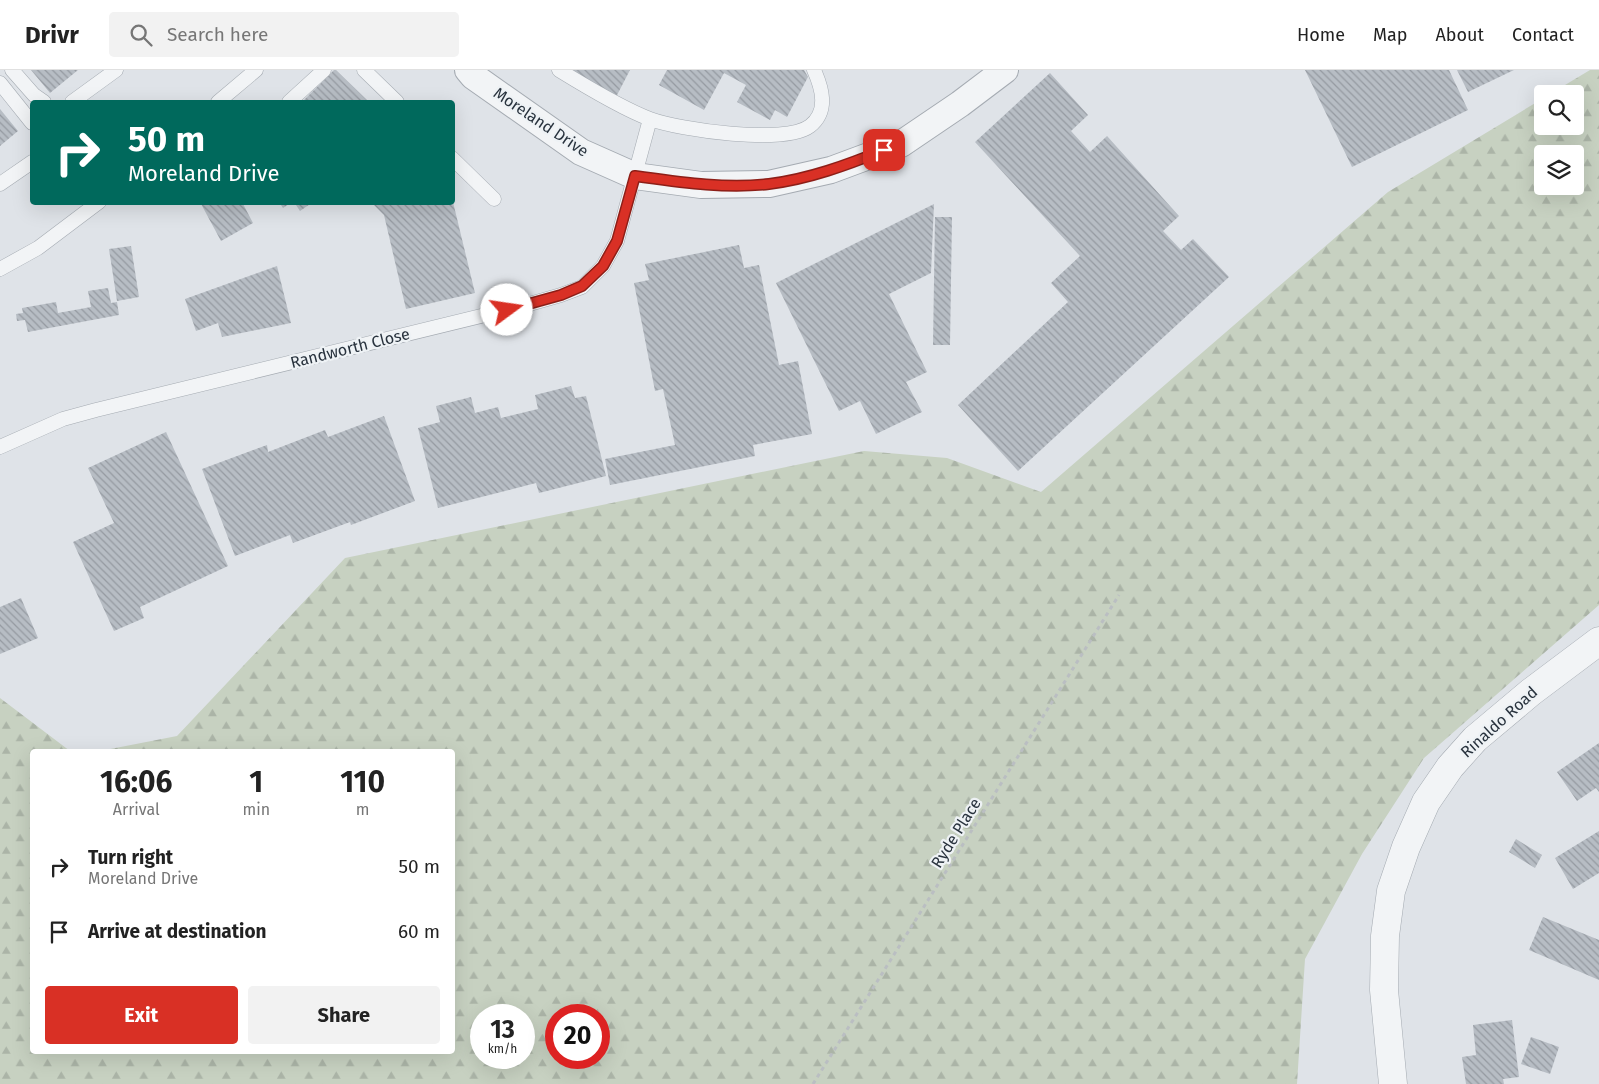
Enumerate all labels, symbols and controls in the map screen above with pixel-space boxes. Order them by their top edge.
search box [109,12,459,57]
text: Drivr [25,21,79,49]
icon: search [127,21,155,49]
text: Search here [167,23,268,46]
text: Home [1297,24,1345,46]
text: Map [1373,24,1407,46]
text: About [1435,24,1484,46]
text: Contact [1512,24,1574,46]
street label: Moreland Drive [490,83,592,161]
map controls [1534,85,1584,195]
button: search [1534,85,1584,135]
text: 50 m [128,118,205,160]
icon: right [45,120,110,185]
pin [863,129,905,171]
icon: arrive [870,136,898,164]
button: layers [1534,145,1584,195]
text: Moreland Drive [128,160,280,187]
position arrow [480,283,532,335]
street label: Randworth Close [288,324,412,372]
street label: Rinaldo Road [1457,683,1541,761]
text: 16:06 [100,764,173,800]
text: 1 [249,764,263,800]
text: 110 [340,764,385,800]
street label: Ryde Place [927,795,985,871]
text: Arrival [113,800,160,819]
text: min [243,800,270,819]
text: m [356,800,369,819]
text: Turn right [88,846,173,869]
icon: right [45,853,73,881]
text: 50 m [399,855,440,878]
text: Moreland Drive [88,869,198,888]
icon: arrive [45,918,73,946]
text: Arrive at destination [88,920,267,943]
text: 60 m [398,920,440,943]
button: Exit [45,986,238,1044]
button: Share [248,986,440,1044]
speed limit sign: 20 [545,1004,610,1069]
text: 13 [490,1015,515,1045]
text: km/h [488,1042,517,1056]

